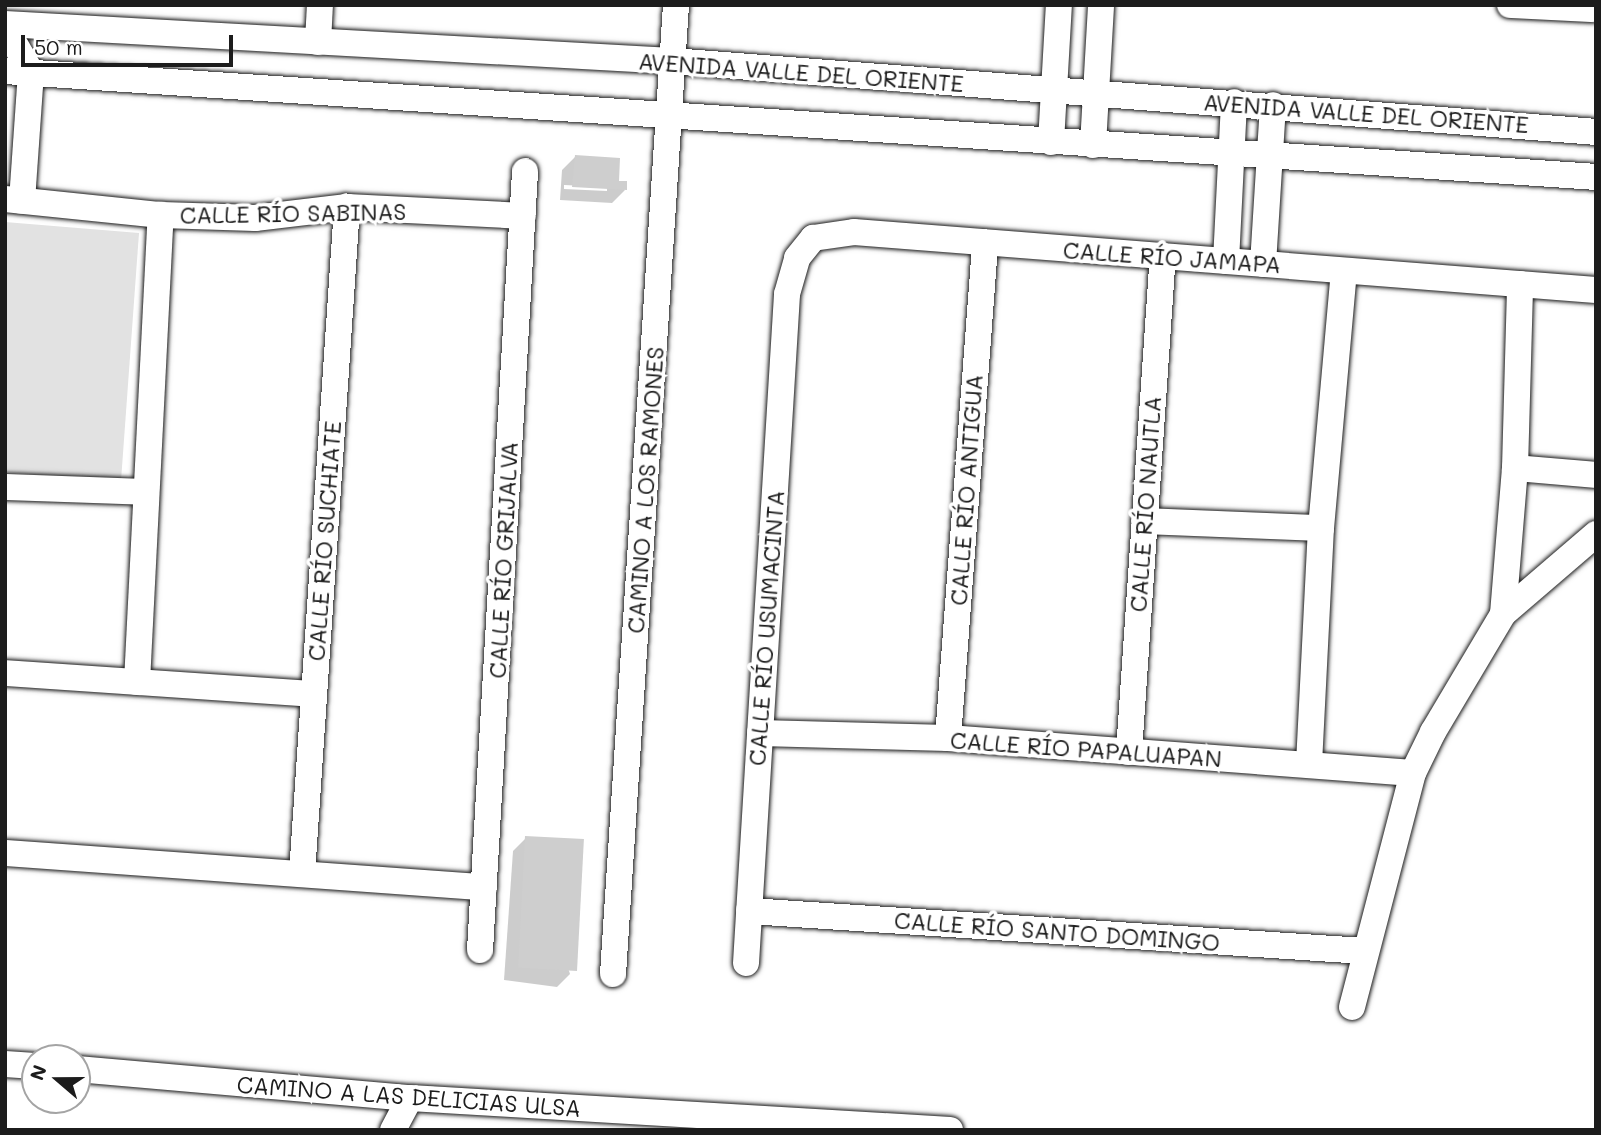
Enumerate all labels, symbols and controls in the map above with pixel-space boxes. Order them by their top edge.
scale bar [24,21,236,65]
text: 50 m [34,33,83,60]
street label: AVENIDA VALLE DEL ORIENTE [637,47,965,97]
street label: AVENIDA VALLE DEL ORIENTE [1202,88,1530,138]
street label: CALLE RÍO SABINAS [180,197,406,229]
street label: CALLE RÍO JAMAPA [1062,236,1282,278]
street label: CAMINO A LOS RAMONES [621,346,669,634]
street label: CALLE RÍO ANTIGUA [944,374,988,606]
street label: CALLE RÍO NAUTLA [1124,395,1166,613]
street label: CALLE RÍO SUCHIATE [302,420,346,662]
street label: CALLE RÍO GRIJALVA [483,441,523,679]
street label: CALLE RÍO USUMACINTA [743,489,789,767]
street label: CALLE RÍO PAPALUAPAN [949,726,1223,772]
street label: CALLE RÍO SANTO DOMINGO [893,906,1221,956]
north arrow [21,1044,91,1114]
text: N [23,1061,52,1083]
street label: CAMINO A LAS DELICIAS ULSA [236,1070,582,1122]

